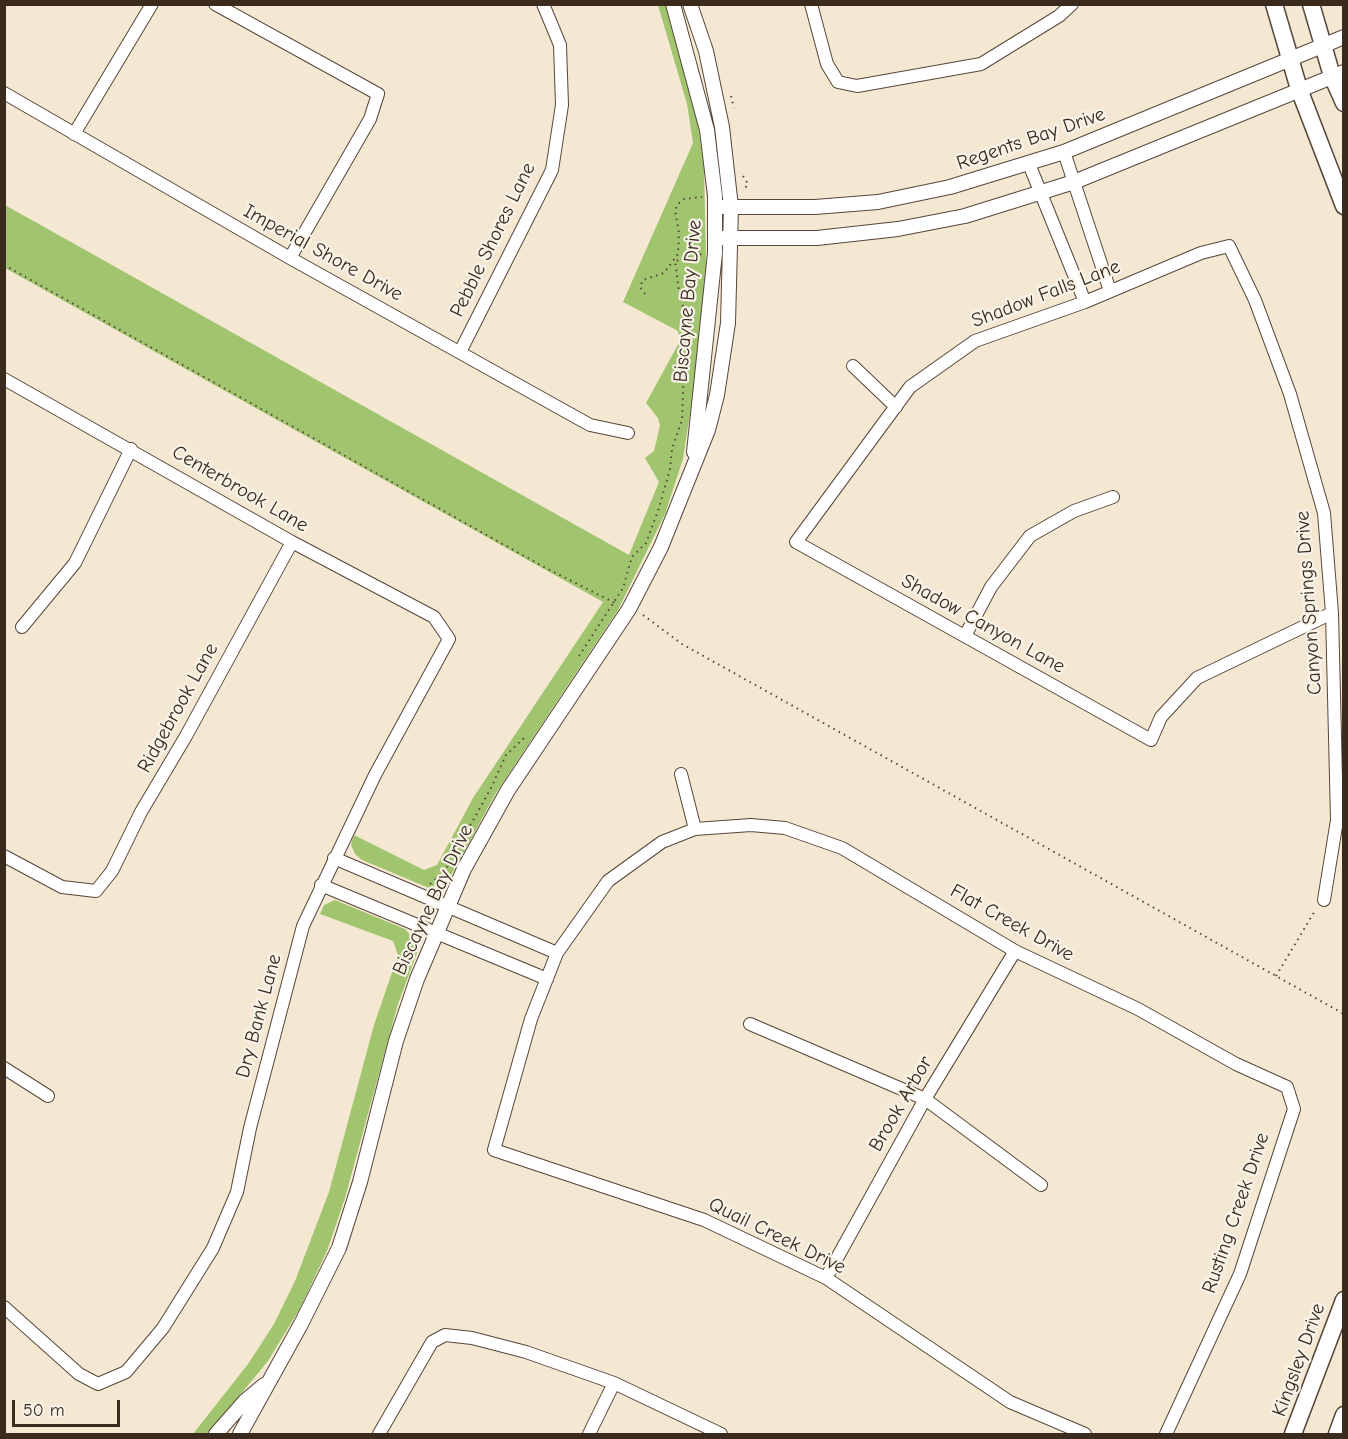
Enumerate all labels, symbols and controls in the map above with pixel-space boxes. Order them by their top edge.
street label: Regents Bay Drive [954,102,1108,176]
street label: Pebble Shores Lane [445,159,541,321]
street label: Imperial Shore Drive [239,199,407,307]
street label: Biscayne Bay Drive [669,219,707,383]
street label: Shadow Falls Lane [968,255,1124,333]
street label: Centerbrook Lane [168,440,312,538]
street label: Canyon Springs Drive [1291,510,1327,696]
street label: Shadow Canyon Lane [897,569,1069,679]
street label: Ridgebrook Lane [132,639,224,777]
street label: Biscayne Bay Drive [388,821,478,979]
street label: Flat Creek Drive [946,879,1078,967]
street label: Dry Bank Lane [231,951,287,1081]
street label: Brook Arbor [864,1052,938,1156]
street label: Rusting Creek Drive [1197,1130,1275,1296]
street label: Quail Creek Drive [705,1192,849,1280]
street label: Kingsley Drive [1267,1300,1331,1420]
scale bar [15,1388,123,1426]
text: 50 m [23,1400,65,1421]

